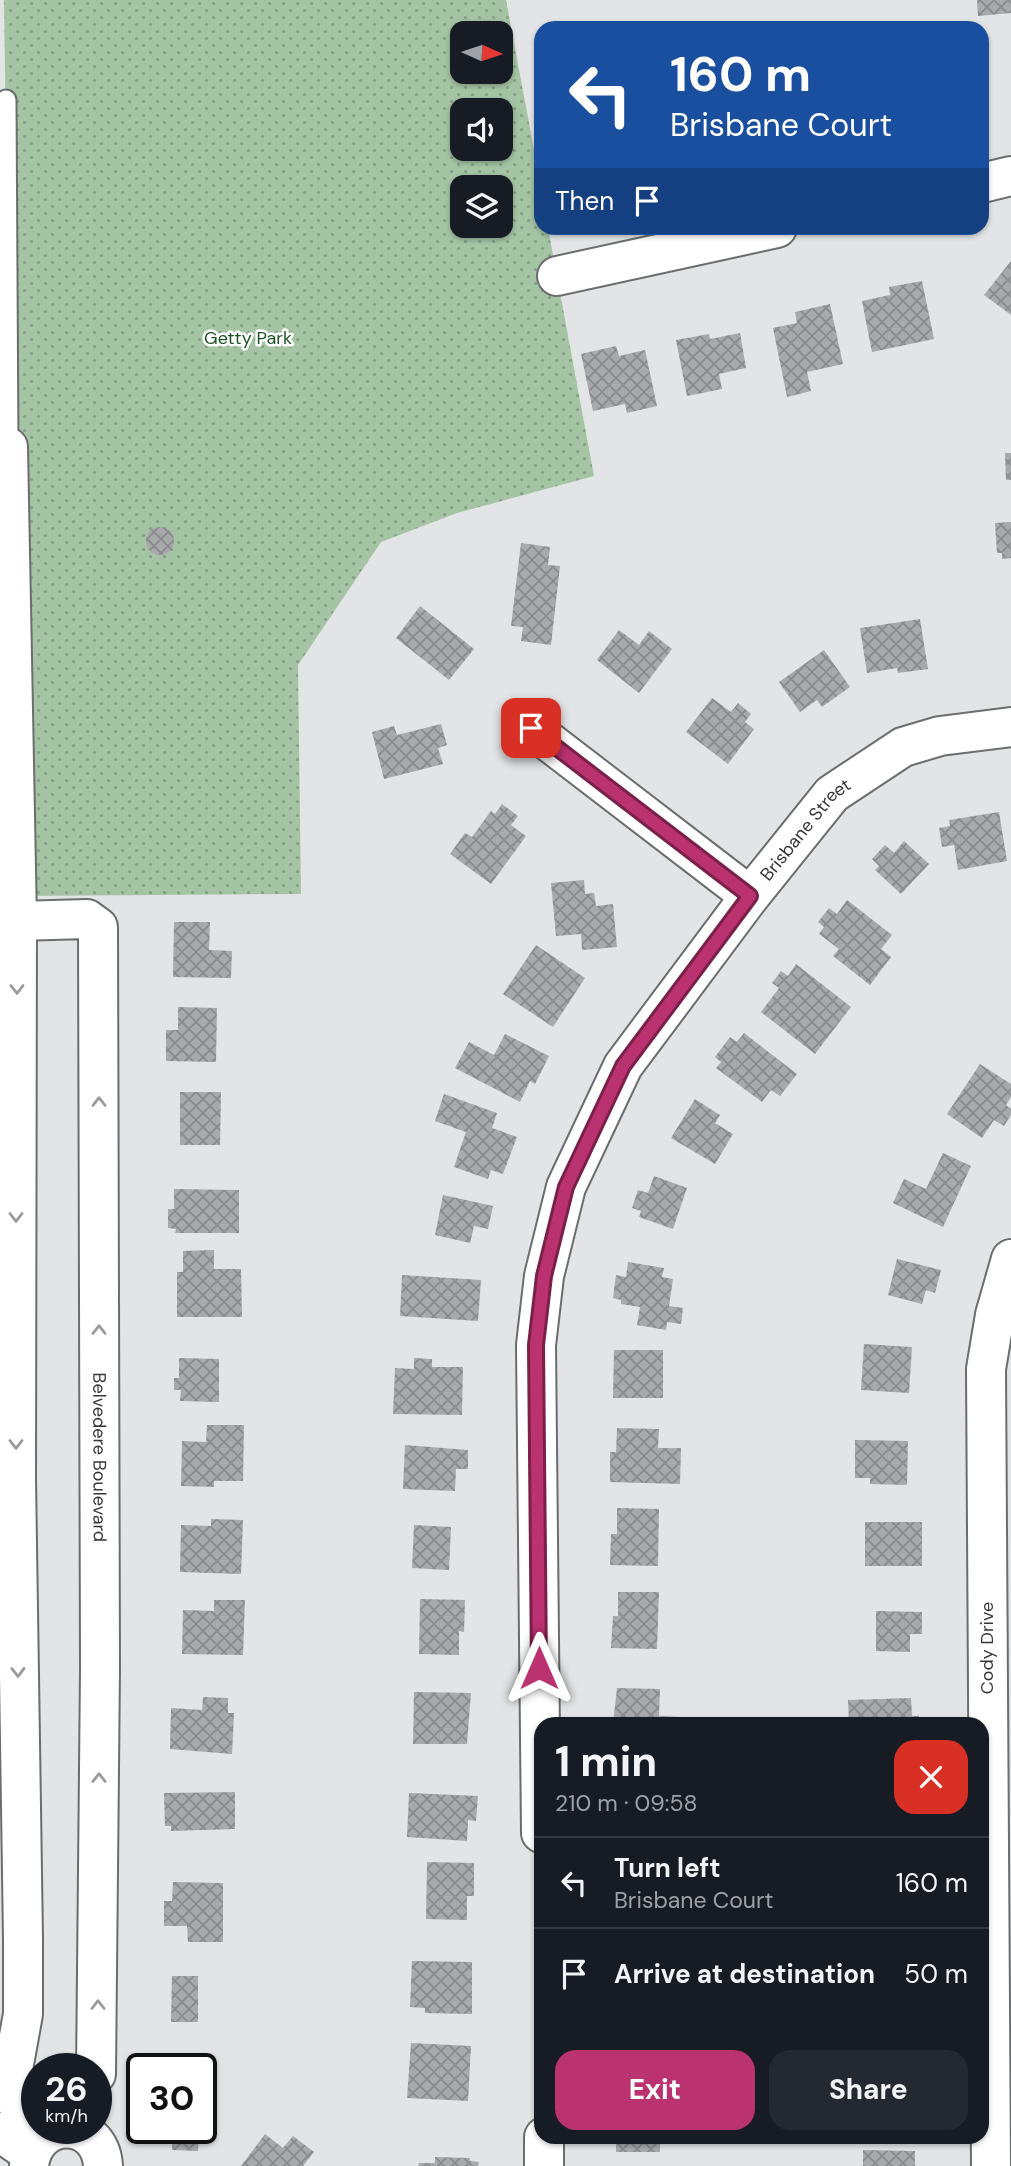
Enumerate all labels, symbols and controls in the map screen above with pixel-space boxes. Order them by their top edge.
north arrow [450,21,513,84]
map controls [450,21,513,238]
text: 160 m [670,42,811,106]
icon: left [555,49,646,140]
button: sound [450,98,513,161]
text: Brisbane Court [670,104,892,146]
button: layers [450,175,513,238]
icon: arrive [628,182,666,220]
text: Then [555,184,614,218]
park label: Getty Park [204,326,292,350]
pin [501,698,561,758]
icon: arrive [512,709,550,747]
street label: Brisbane Street [755,773,855,886]
one-way arrow [9,984,25,995]
one-way arrow [91,1097,107,1107]
one-way arrow [8,1212,24,1222]
one-way arrow [91,1324,107,1335]
street label: Belvedere Boulevard [87,1373,112,1542]
one-way arrow [8,1439,24,1450]
street label: Cody Drive [975,1602,999,1694]
position arrow [502,1631,576,1705]
one-way arrow [10,1667,26,1677]
text: 1 min [555,1734,657,1789]
button: close [894,1740,968,1814]
one-way arrow [91,1772,107,1783]
text: 210 m · 09:58 [555,1788,697,1818]
text: Turn left [614,1851,721,1885]
icon: left [555,1864,593,1902]
text: 160 m [896,1866,968,1900]
text: Brisbane Court [614,1885,774,1915]
icon: arrive [555,1955,593,1993]
text: Arrive at destination [614,1957,875,1991]
text: 50 m [904,1957,968,1991]
one-way arrow [90,2000,105,2011]
button: Exit [555,2050,755,2130]
button: Share [769,2050,968,2130]
speed limit sign: 30 [126,2053,217,2144]
text: 26 [45,2066,88,2112]
text: km/h [45,2104,88,2128]

